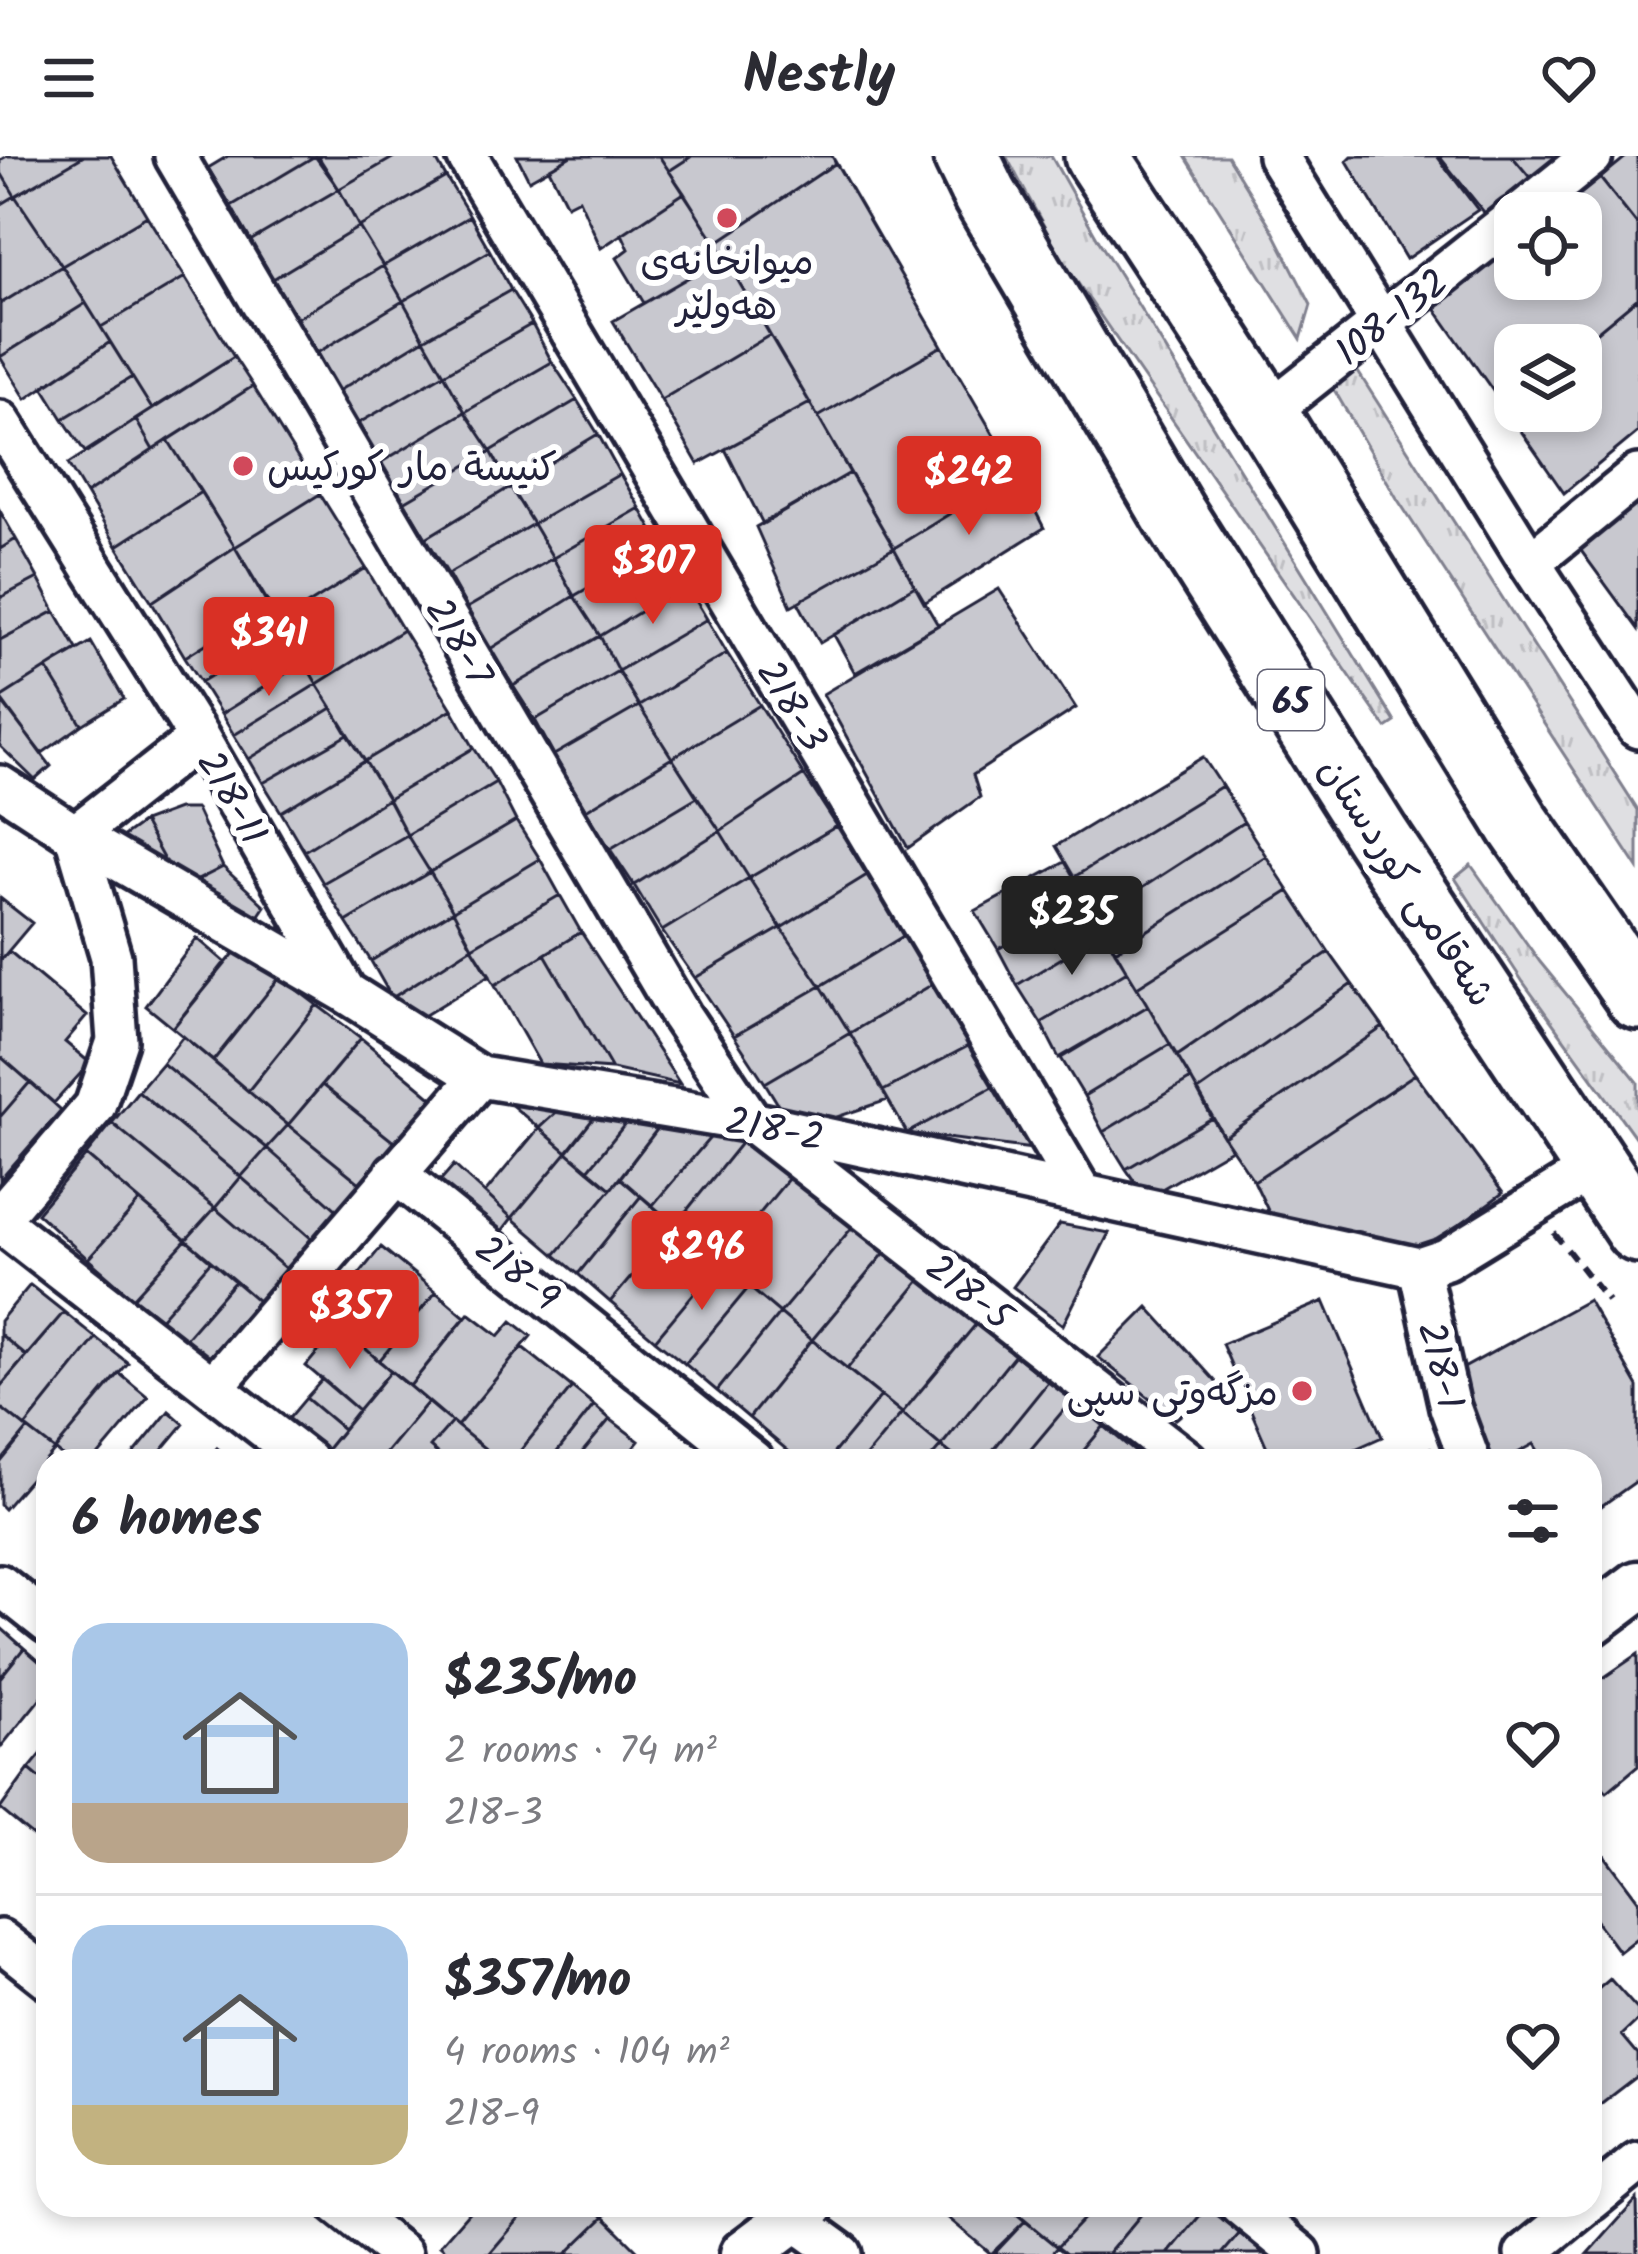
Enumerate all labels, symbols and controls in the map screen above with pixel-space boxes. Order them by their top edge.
text: Nestly [743,35,895,121]
icon: menu [36,45,102,111]
icon: heart [1536,45,1602,111]
map controls [1494,192,1602,432]
button: locate [1494,192,1602,300]
marker: میوانخانەی هەولێر [714,205,740,231]
place label: میوانخانەی هەولێر [640,233,814,340]
street label: 108-132 [1323,255,1464,384]
button: layers [1494,324,1602,432]
pin: $242 [898,436,1040,538]
place label: كنيسة مار كوركيس [267,439,557,501]
text: $242 [924,444,1014,506]
marker: كنيسة مار كوركيس [230,453,256,479]
pin: $307 [582,525,724,627]
text: $307 [612,533,694,595]
street label: 218-7 [406,587,507,700]
pin: $341 [198,597,340,699]
text: $341 [230,605,308,667]
street label: 218-3 [738,649,842,765]
road number: 65 [1258,670,1324,730]
street label: 218-11 [177,740,282,858]
street label: شەقامی کوردستان [1300,745,1509,1021]
pin: $235 [1001,876,1143,978]
text: $235 [1029,884,1115,946]
street label: 218-2 [720,1092,829,1172]
pin: $296 [631,1211,773,1313]
text: $296 [659,1219,745,1281]
street label: 218-9 [459,1221,572,1329]
street label: 218-5 [910,1240,1027,1350]
pin: $357 [279,1270,421,1372]
text: $357 [309,1278,391,1340]
street label: 218-1 [1397,1316,1479,1416]
place label: مزگەوتی سپی [1067,1364,1278,1426]
marker: مزگەوتی سپی [1289,1378,1315,1404]
text: 6 homes [72,1481,262,1562]
icon: filters [1500,1488,1566,1554]
text: $235/mo [444,1641,637,1722]
icon: home [168,1671,312,1815]
icon: heart [1500,1710,1566,1776]
text: 2 rooms · 74 m² [444,1722,717,1784]
text: 218-3 [444,1784,543,1846]
text: $357/mo [444,1942,631,2023]
icon: home [168,1973,312,2117]
icon: heart [1500,2012,1566,2078]
text: 4 rooms · 104 m² [444,2023,729,2085]
text: 218-9 [444,2085,539,2147]

